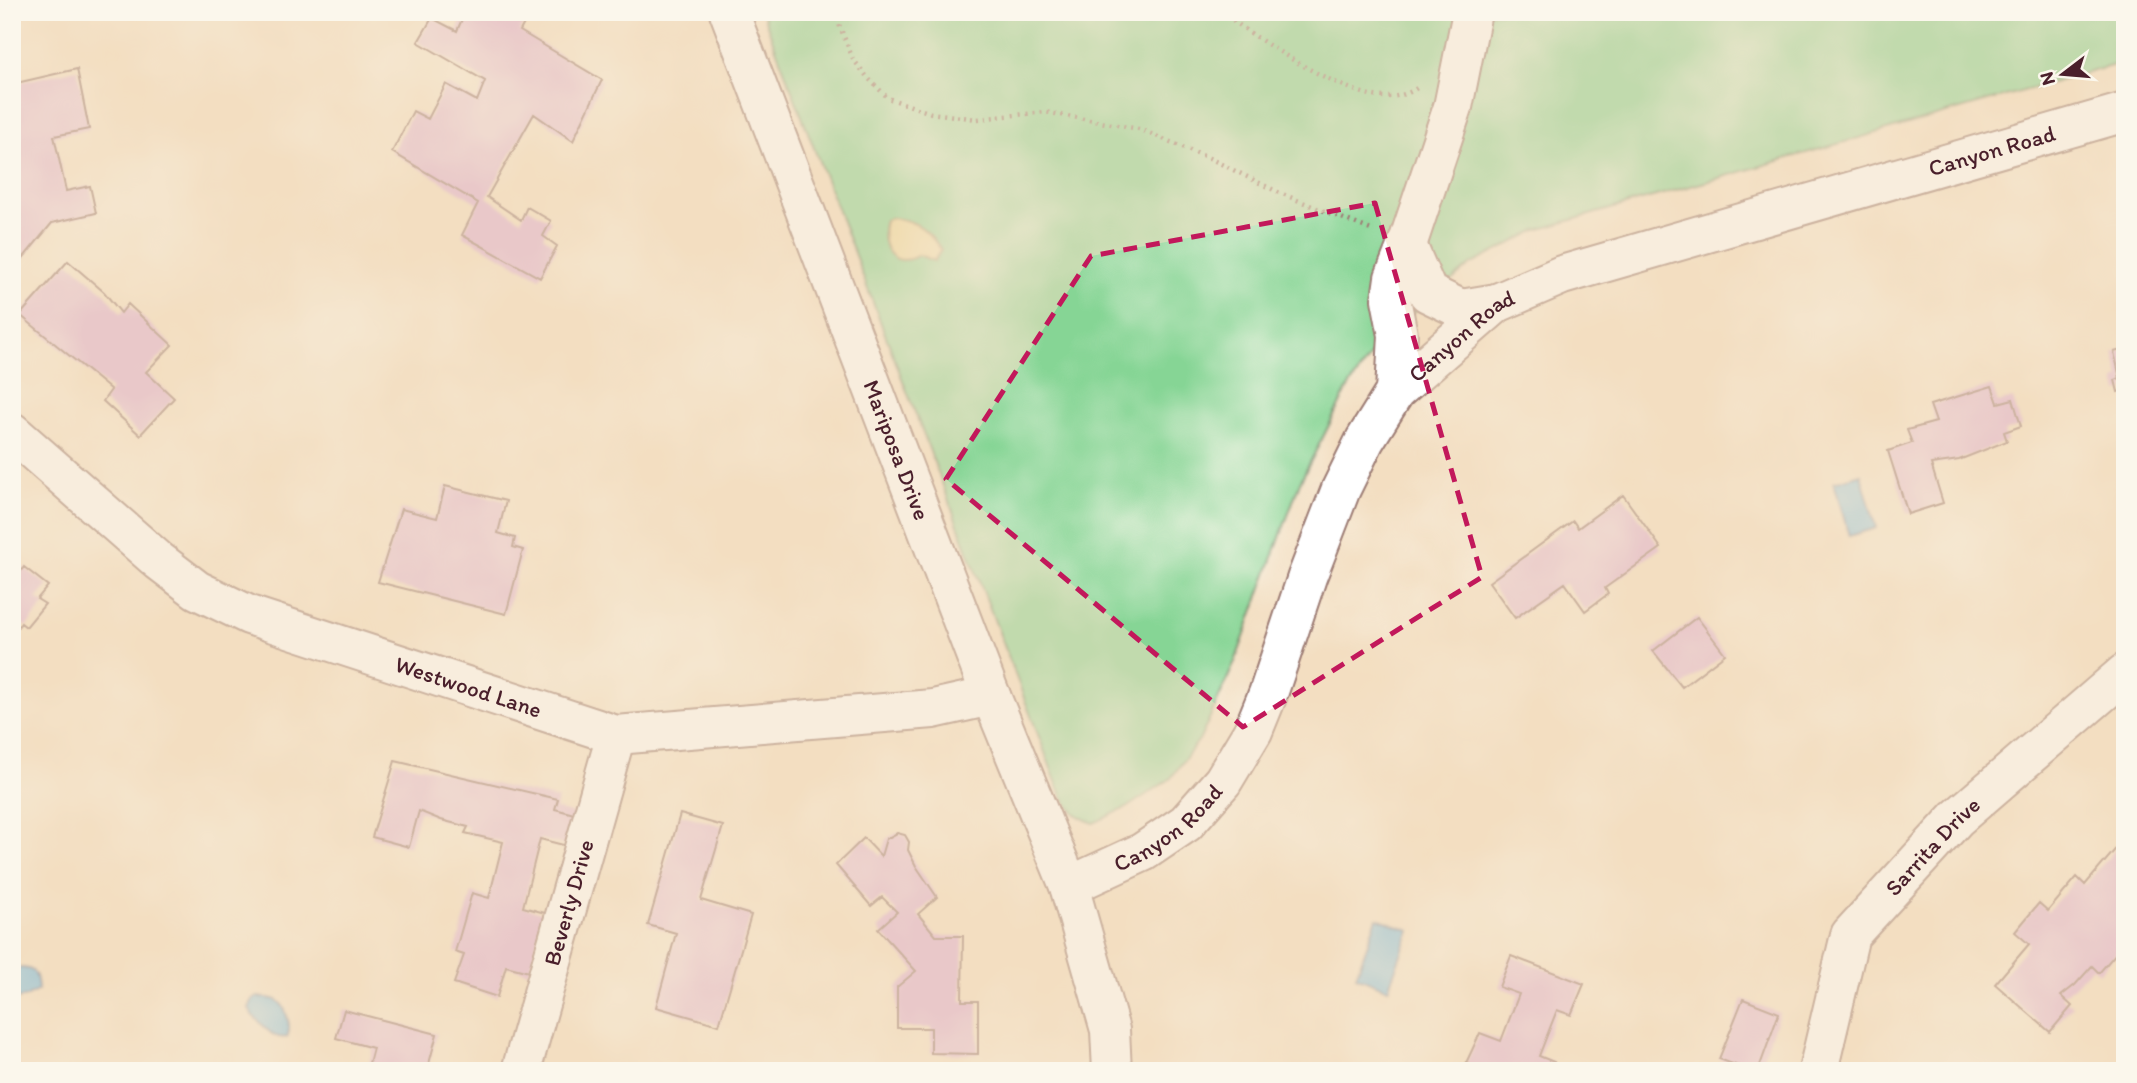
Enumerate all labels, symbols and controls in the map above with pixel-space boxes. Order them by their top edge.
north arrow [2028,38,2098,108]
text: N [2034,69,2060,88]
street label: Canyon Road [1925,119,2059,182]
street label: Canyon Road [1403,283,1519,388]
street label: Mariposa Drive [857,376,936,524]
street label: Westwood Lane [392,650,545,724]
street label: Canyon Road [1109,777,1228,878]
street label: Sarrita Drive [1879,790,1986,902]
street label: Beverly Drive [537,836,600,969]

